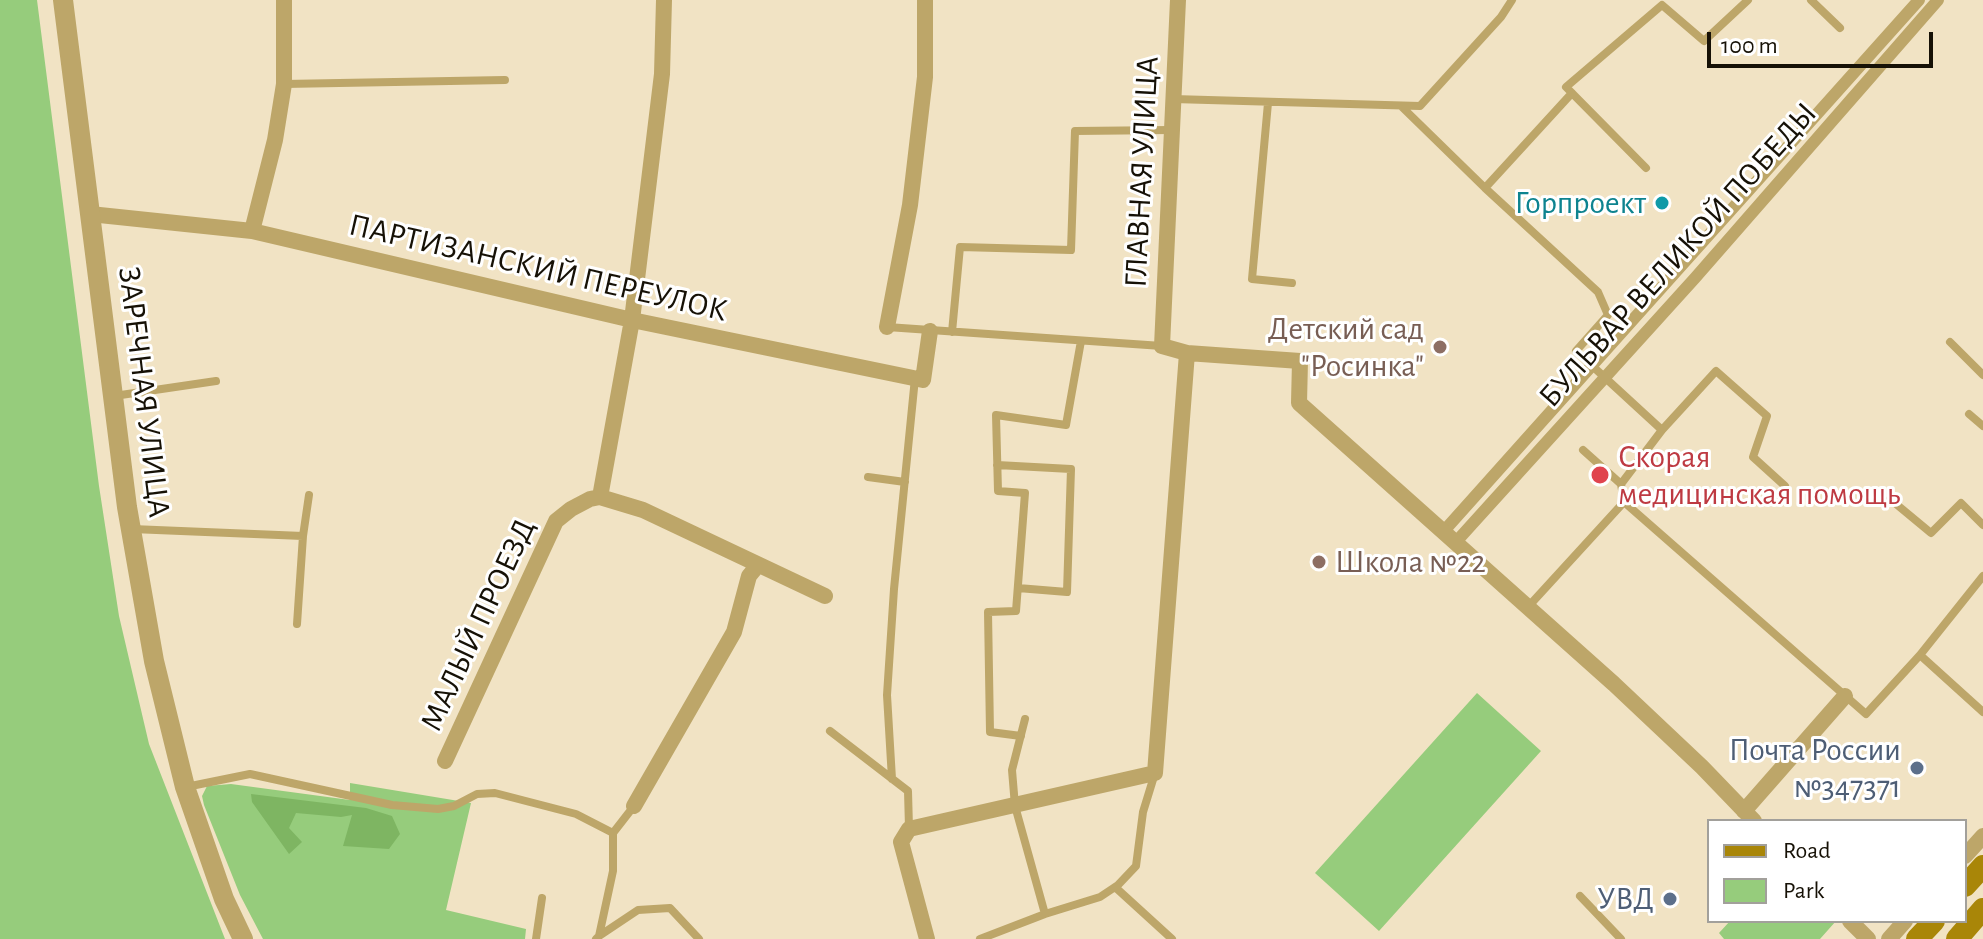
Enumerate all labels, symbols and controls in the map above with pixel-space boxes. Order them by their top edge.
scale bar [1711,16,1937,66]
text: 100 m [1721,34,1778,58]
street label: ГЛАВНАЯ УЛИЦА [1117,55,1167,289]
street label: БУЛЬВАР ВЕЛИКОЙ ПОБЕДЫ [1531,95,1825,415]
place label: Горпроект [1515,184,1646,222]
marker: Горпроект [1653,194,1671,212]
street label: ПАРТИЗАНСКИЙ ПЕРЕУЛОК [345,206,731,330]
street label: ЗАРЕЧНАЯ УЛИЦА [110,264,178,520]
place label: Детский сад "Росинка" [1268,310,1424,385]
marker: Детский сад "Росинка" [1431,338,1449,356]
place label: Скорая медицинская помощь [1618,438,1900,513]
marker: Скорая медицинская помощь [1589,464,1611,486]
street label: МАЛЫЙ ПРОЕЗД [412,513,544,737]
place label: Школа №22 [1335,543,1486,581]
marker: Школа №22 [1310,553,1328,571]
place label: Почта России №347371 [1729,731,1901,806]
marker: Почта России №347371 [1908,759,1926,777]
legend [1707,819,1967,923]
text: Road [1783,839,1831,863]
text: Park [1783,879,1824,903]
place label: УВД [1597,880,1654,918]
marker: УВД [1661,890,1679,908]

